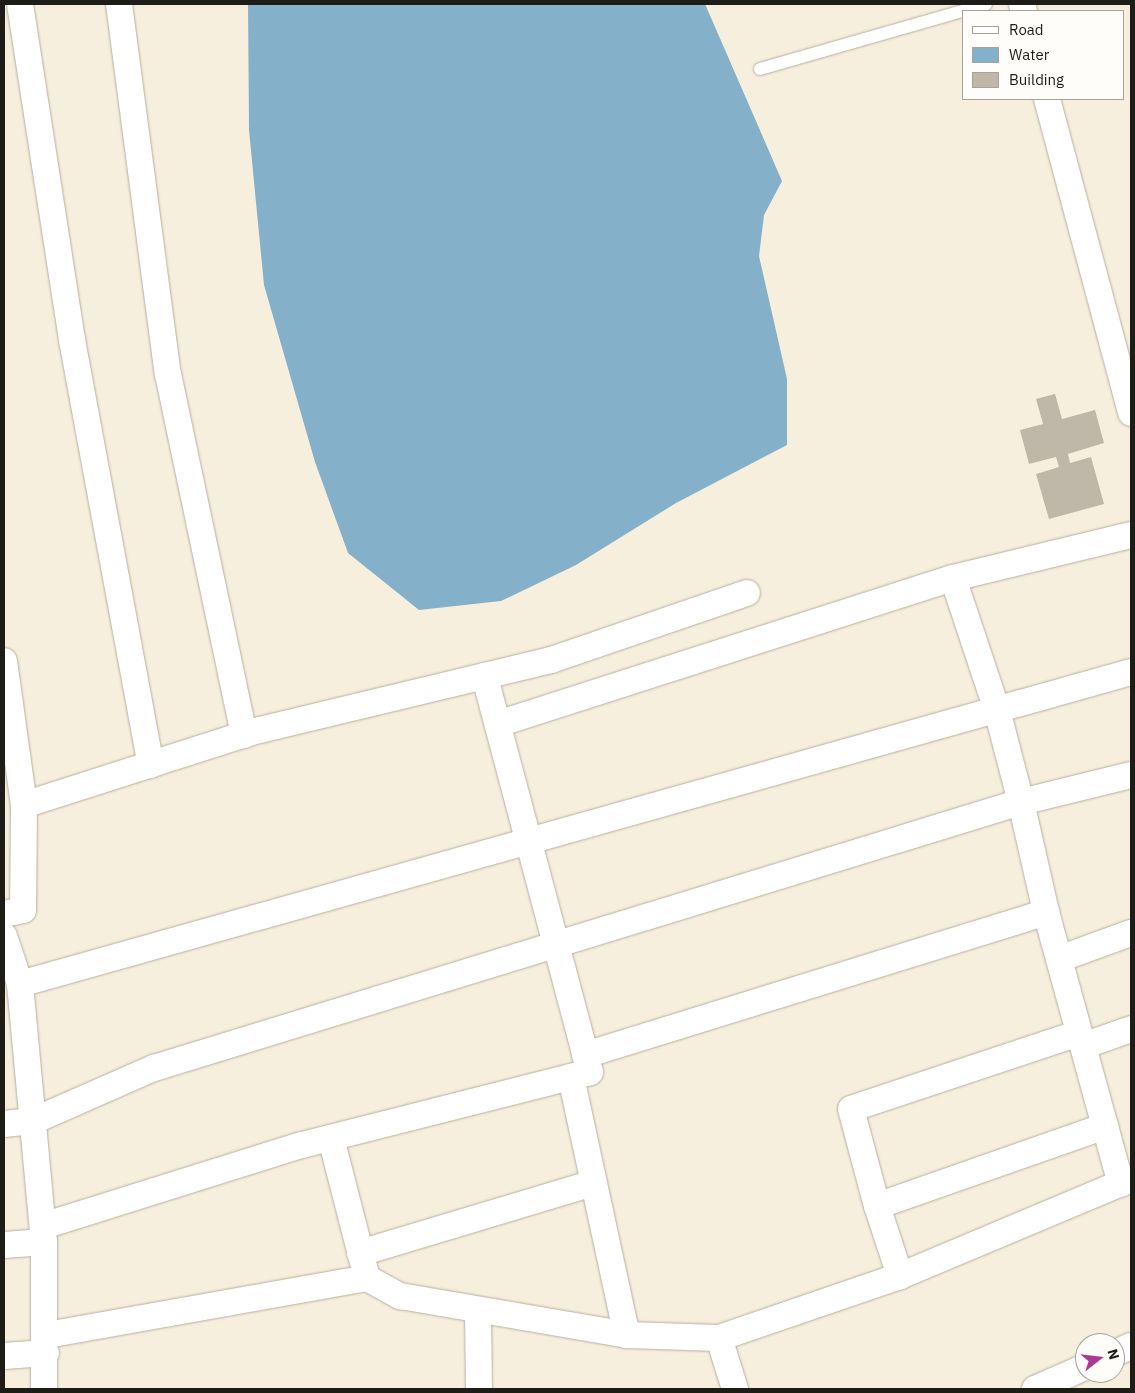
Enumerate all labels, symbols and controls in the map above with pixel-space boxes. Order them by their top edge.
legend [962,10,1125,100]
text: Road [1009,20,1044,39]
text: Water [1009,45,1049,64]
text: Building [1009,70,1064,89]
north arrow [1075,1333,1125,1383]
text: N [1103,1347,1124,1361]

